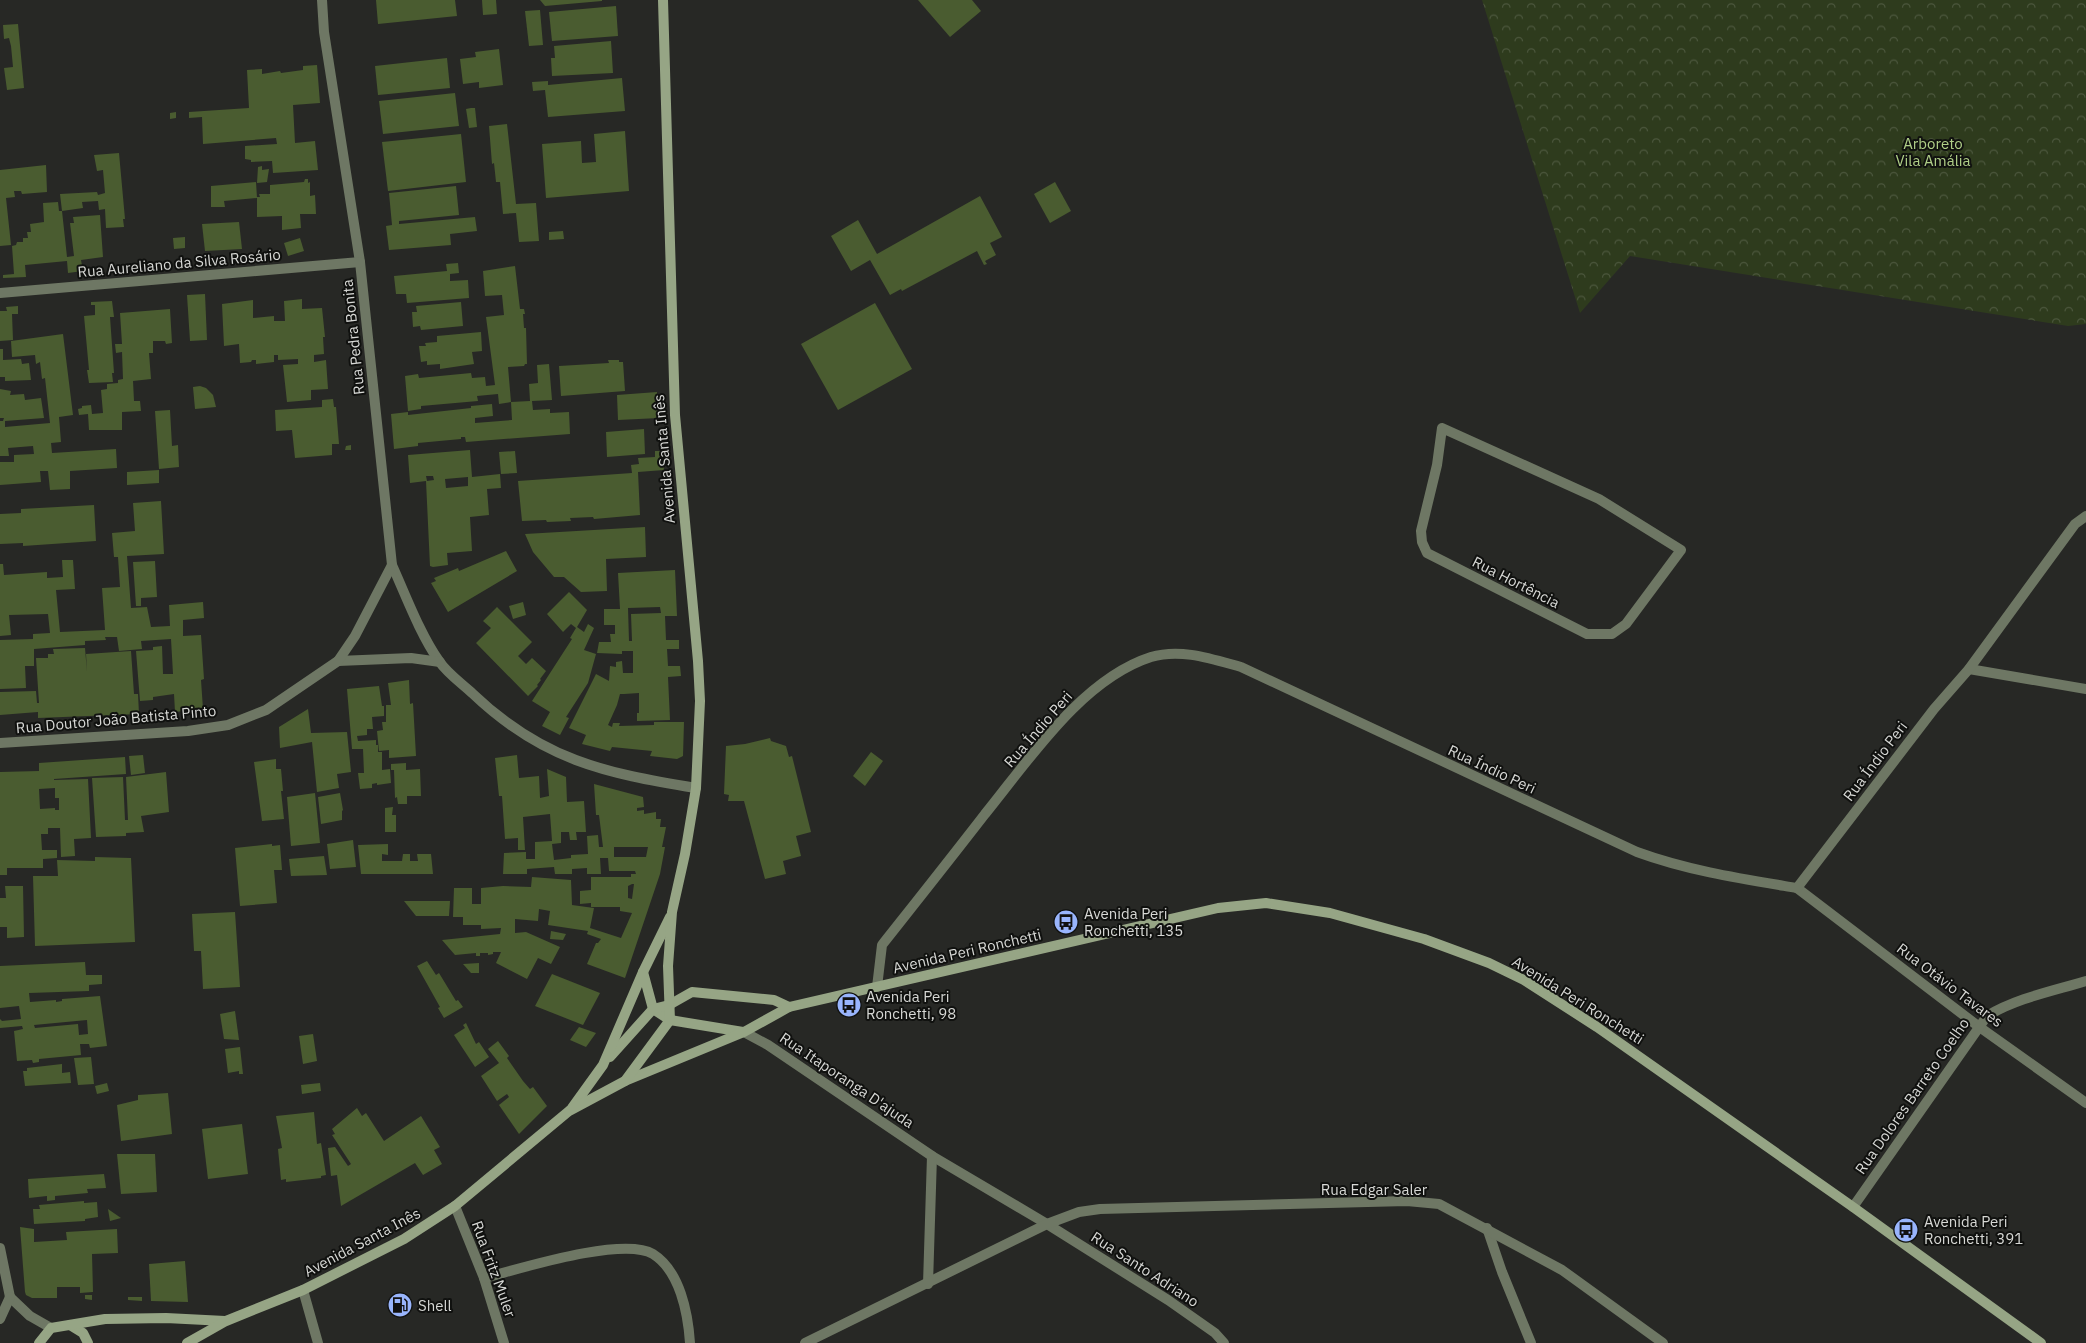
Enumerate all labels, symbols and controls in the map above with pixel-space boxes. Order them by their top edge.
park label: Arboreto Vila Amália [1895,134,1971,170]
street label: Rua Aureliano da Silva Rosário [77,245,281,281]
street label: Rua Pedra Bonita [337,278,369,396]
street label: Avenida Santa Inês [649,394,679,524]
street label: Rua Hortência [1469,552,1563,612]
street label: Rua Índio Peri [1000,687,1076,771]
street label: Rua Doutor João Batista Pinto [15,701,217,737]
street label: Rua Índio Peri [1839,717,1911,805]
street label: Rua Índio Peri [1445,740,1539,798]
place label: Avenida Peri Ronchetti, 135 [1084,904,1183,940]
bus stop icon: Avenida Peri Ronchetti, 135 [1053,909,1079,935]
street label: Avenida Peri Ronchetti [891,925,1043,977]
street label: Rua Otávio Tavares [1893,939,2007,1031]
street label: Avenida Peri Ronchetti [1509,952,1647,1048]
place label: Avenida Peri Ronchetti, 98 [866,987,956,1023]
bus stop icon: Avenida Peri Ronchetti, 98 [836,992,862,1018]
street label: Rua Dolores Barreto Coelho [1851,1014,1973,1178]
street label: Rua Itaporanga D'ajuda [776,1028,918,1132]
street label: Rua Edgar Saler [1321,1180,1428,1199]
street label: Avenida Santa Inês [300,1203,424,1281]
place label: Avenida Peri Ronchetti, 391 [1924,1212,2023,1248]
bus stop icon: Avenida Peri Ronchetti, 391 [1893,1217,1919,1243]
street label: Rua Fritz Muler [468,1218,520,1320]
street label: Rua Santo Adriano [1088,1227,1202,1311]
fuel station icon: Shell [387,1292,413,1318]
place label: Shell [418,1296,452,1315]

